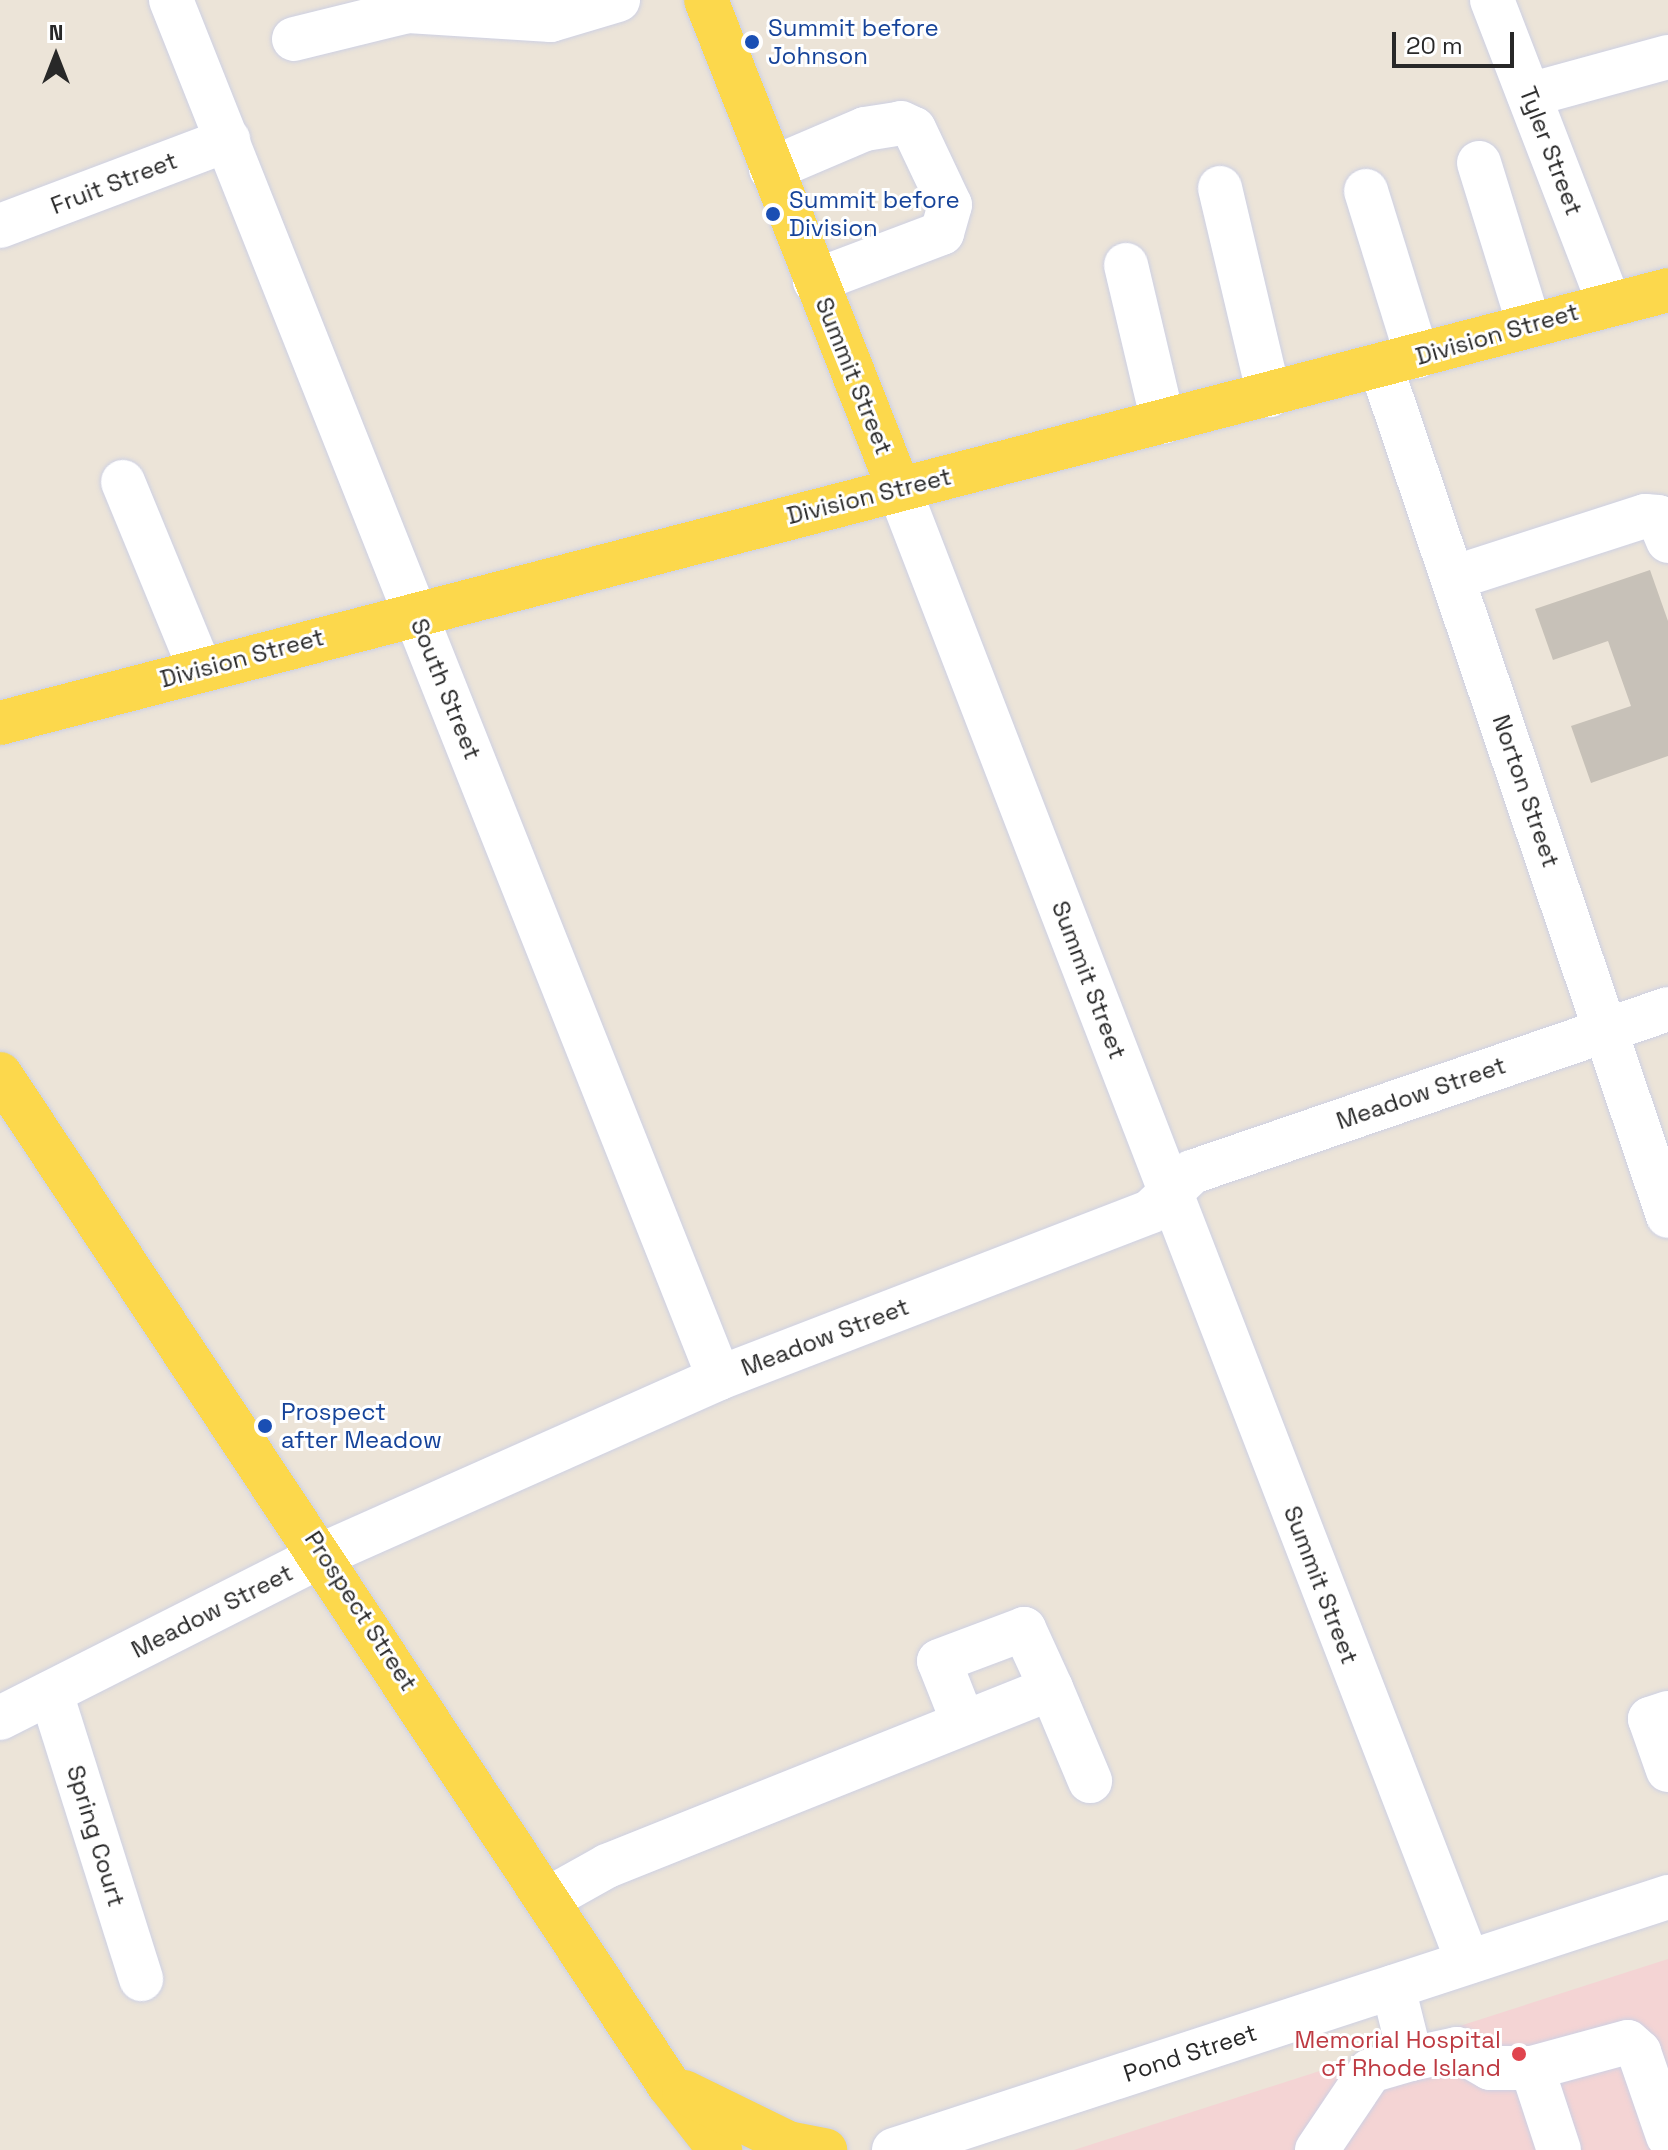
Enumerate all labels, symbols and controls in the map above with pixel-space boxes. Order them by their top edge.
place label: Summit before Johnson [768,14,939,70]
north arrow [16,16,96,96]
scale bar [1396,16,1518,66]
text: N [49,18,63,46]
text: 20 m [1406,30,1463,61]
marker: Summit before Johnson [743,33,761,51]
street label: Tyler Street [1513,83,1589,219]
street label: Fruit Street [47,146,181,220]
place label: Summit before Division [789,186,960,242]
marker: Summit before Division [764,205,782,223]
street label: Summit Street [809,293,899,459]
street label: Division Street [1412,297,1582,371]
street label: Division Street [784,462,954,530]
street label: South Street [405,614,487,764]
street label: Division Street [157,622,327,694]
street label: Norton Street [1486,711,1566,871]
street label: Summit Street [1046,897,1132,1063]
street label: Meadow Street [1333,1051,1509,1135]
street label: Meadow Street [737,1292,913,1382]
place label: Prospect after Meadow [281,1398,442,1454]
marker: Prospect after Meadow [256,1417,274,1435]
street label: Summit Street [1278,1502,1364,1668]
street label: Prospect Street [299,1526,423,1696]
street label: Meadow Street [127,1558,297,1664]
street label: Spring Court [61,1762,131,1910]
street label: Pond Street [1120,2018,1260,2088]
place label: Memorial Hospital of Rhode Island [1295,2026,1501,2082]
marker: Memorial Hospital of Rhode Island [1508,2043,1530,2065]

